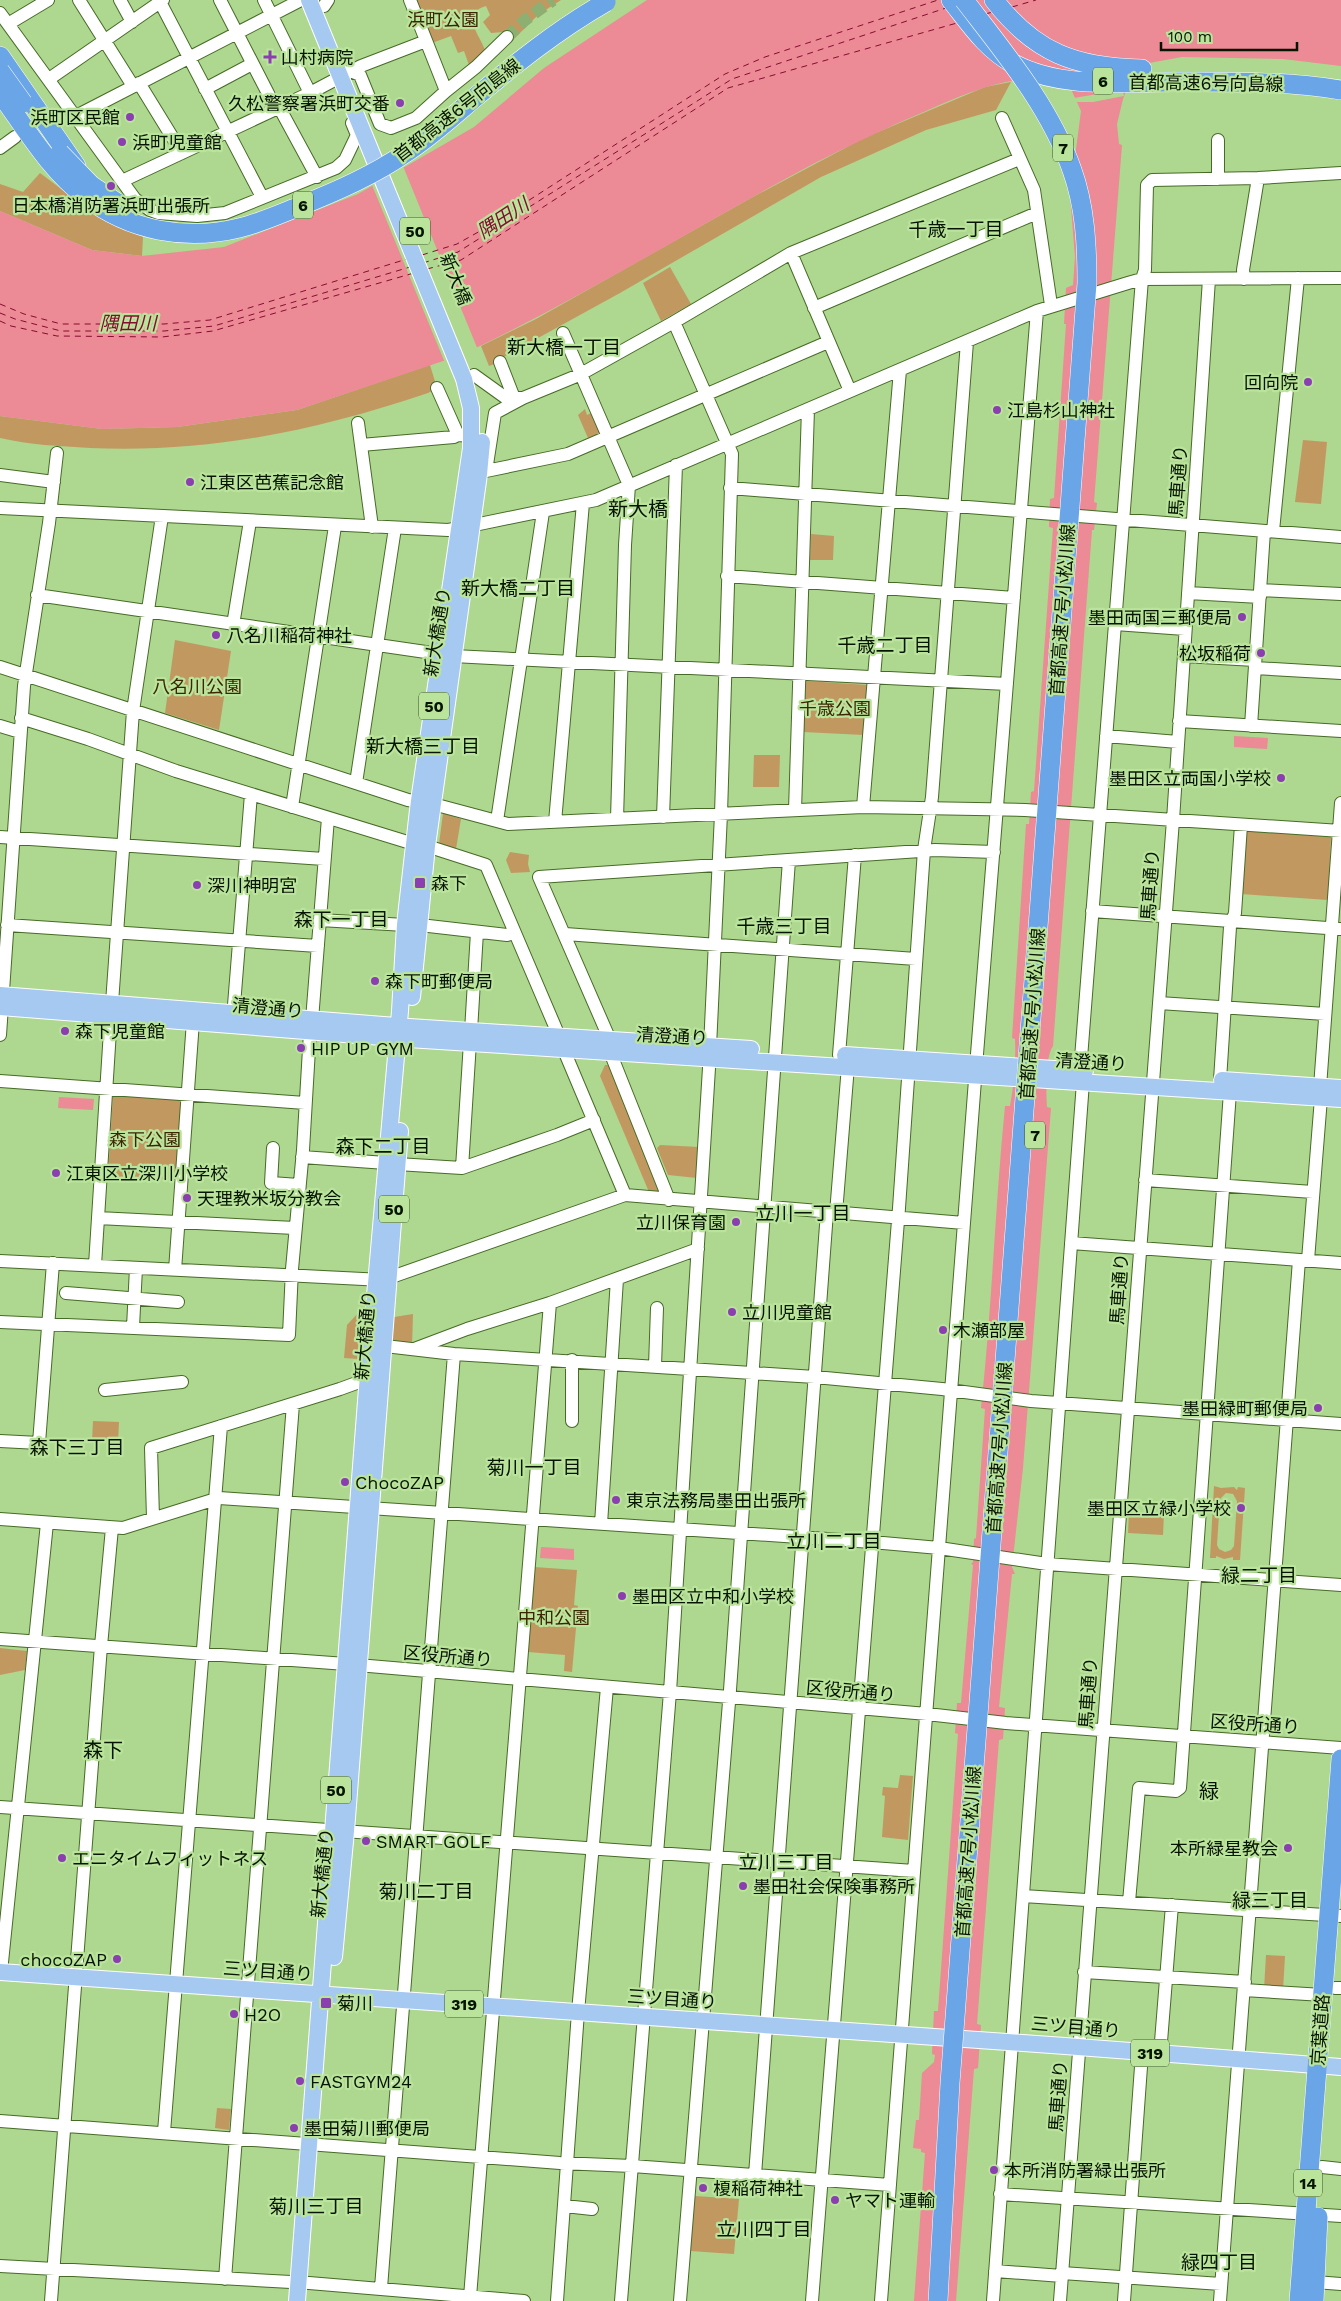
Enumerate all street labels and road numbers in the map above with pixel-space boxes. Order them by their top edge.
street label: 首都高速6号向島線 [389,54,525,166]
road number: 6 [1093,68,1113,94]
street label: 首都高速6号向島線 [1128,71,1284,95]
road number: 7 [1053,134,1073,162]
road number: 6 [293,192,313,218]
road number: 50 [400,218,430,245]
street label: 新大橋 [436,250,476,308]
street label: 馬車通り [1165,444,1191,518]
street label: 首都高速7号小松川線 [1046,523,1078,697]
street label: 新大橋通り [420,586,454,678]
road number: 50 [419,692,449,719]
street label: 馬車通り [1137,848,1163,922]
street label: 首都高速7号小松川線 [1016,927,1048,1101]
street label: 清澄通り [231,994,305,1022]
street label: 清澄通り [635,1024,709,1048]
street label: 清澄通り [1054,1050,1128,1074]
road number: 7 [1025,1122,1045,1148]
road number: 50 [379,1196,409,1222]
street label: 馬車通り [1106,1252,1132,1326]
street label: 新大橋通り [351,1289,379,1381]
street label: 首都高速7号小松川線 [983,1361,1015,1535]
street label: 区役所通り [402,1642,494,1670]
street label: 馬車通り [1075,1656,1101,1730]
street label: 区役所通り [805,1677,897,1705]
street label: 区役所通り [1209,1710,1301,1738]
street label: 首都高速7号小松川線 [952,1765,984,1939]
road number: 50 [321,1776,351,1804]
street label: 新大橋通り [307,1827,337,1919]
street label: 三ツ目通り [222,1957,314,1985]
street label: 三ツ目通り [626,1985,718,2013]
road number: 319 [445,1990,483,2018]
street label: 京葉道路 [1307,1993,1333,2067]
street label: 三ツ目通り [1030,2013,1122,2041]
road number: 319 [1131,2040,1169,2066]
street label: 馬車通り [1045,2059,1071,2133]
road number: 14 [1294,2170,1322,2196]

